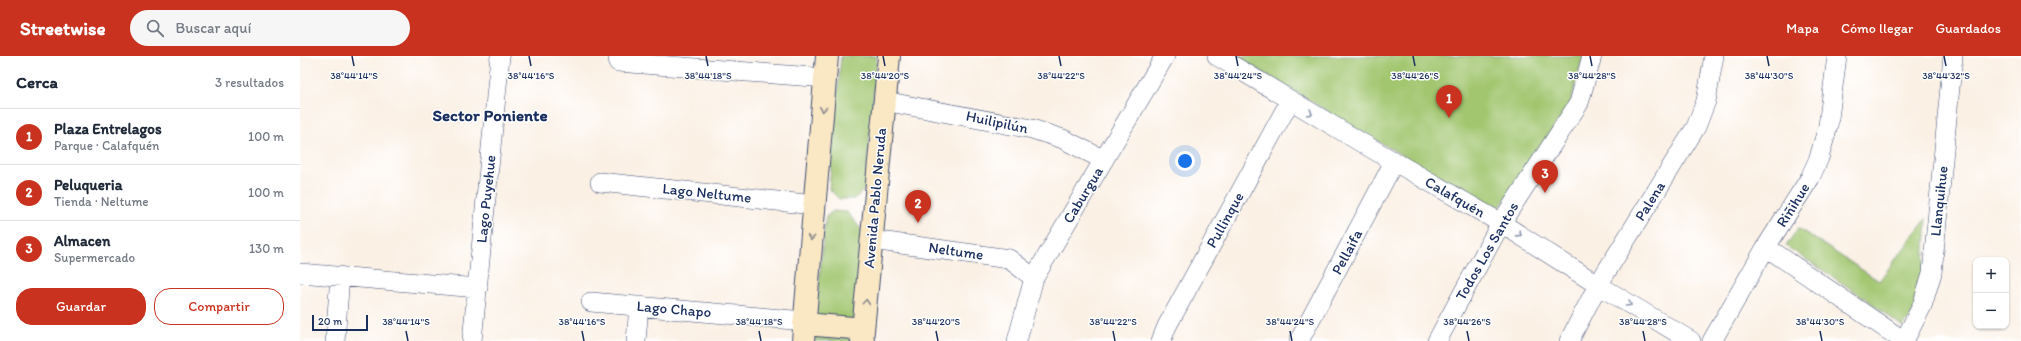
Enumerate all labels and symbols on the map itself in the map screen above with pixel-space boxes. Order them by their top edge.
text: 38°44'14"S [330,69,378,82]
text: 38°44'16"S [508,69,555,82]
text: 38°44'18"S [684,69,732,82]
text: 38°44'20"S [861,69,910,82]
text: 38°44'22"S [1037,69,1085,82]
text: 38°44'24"S [1214,69,1263,82]
text: 38°44'26"S [1391,69,1439,82]
text: 38°44'28"S [1568,69,1616,82]
text: 38°44'30"S [1745,69,1794,82]
text: 38°44'32"S [1922,69,1970,82]
pin: 1 [1436,85,1462,118]
district label: Sector Poniente [432,105,548,125]
one-way arrow [819,106,828,112]
street label: Huilipilún [964,107,1030,137]
one-way arrow [1306,108,1313,115]
street label: Avenida Pablo Neruda [860,126,890,269]
your location [1175,151,1195,171]
street label: Lago Puyehue [472,154,500,244]
pin: 3 [1532,160,1558,193]
street label: Caburgua [1059,163,1107,227]
street label: Llanquihue [1926,165,1952,237]
street label: Calafquén [1422,173,1489,222]
street label: Palena [1631,178,1669,224]
street label: Lago Neltume [662,179,752,207]
street label: Riñihue [1772,180,1814,230]
street label: Pullinque [1202,189,1248,251]
pin: 2 [905,190,931,223]
street label: Todos Los Santos [1452,198,1523,303]
street label: Pellaifa [1328,226,1366,278]
one-way arrow [1515,230,1522,237]
one-way arrow [807,235,816,241]
street label: Neltume [927,238,985,264]
street label: Lago Chapo [636,297,712,321]
one-way arrow [861,299,870,305]
one-way arrow [1625,299,1632,306]
scale bar [312,313,368,332]
text: 38°44'14"S [382,315,430,328]
text: 38°44'16"S [559,315,606,328]
text: 38°44'18"S [735,315,783,328]
text: 38°44'20"S [912,315,961,328]
text: 38°44'22"S [1089,315,1137,328]
text: 38°44'24"S [1266,315,1315,328]
text: 38°44'26"S [1443,315,1491,328]
text: 38°44'28"S [1619,315,1667,328]
text: 38°44'30"S [1796,315,1845,328]

